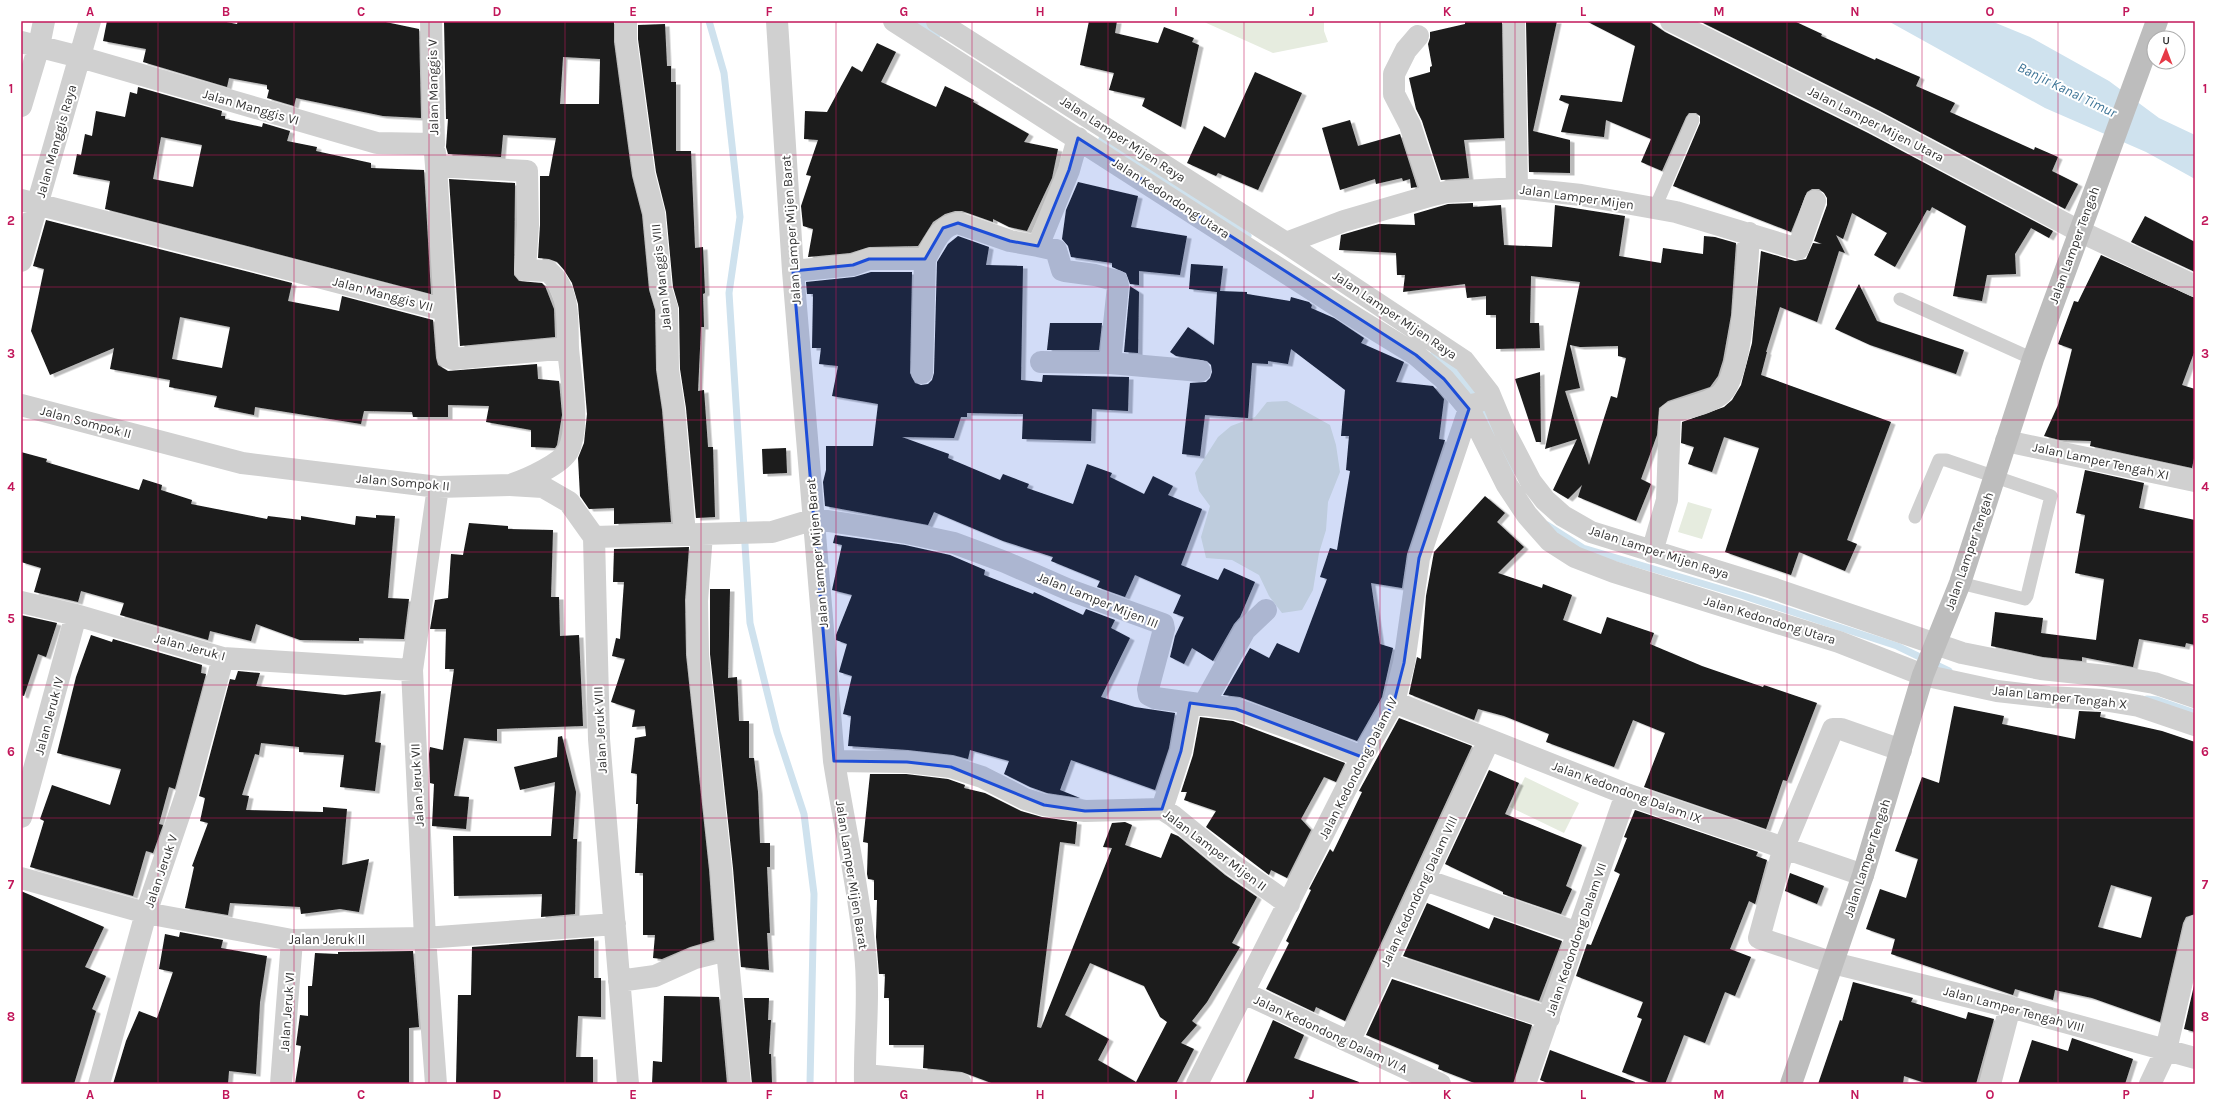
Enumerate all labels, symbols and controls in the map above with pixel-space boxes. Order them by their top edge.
text: A [86,4,94,19]
text: B [222,4,230,19]
text: C [357,4,365,19]
text: D [493,4,502,19]
text: E [629,4,637,19]
text: F [765,4,773,19]
text: G [900,4,908,19]
text: H [1035,4,1045,19]
text: I [1174,4,1178,19]
text: J [1309,4,1315,19]
text: K [1443,4,1452,19]
text: L [1580,4,1587,19]
text: M [1713,4,1725,19]
text: N [1850,4,1860,19]
text: O [1986,4,1995,19]
text: P [2122,4,2130,19]
north arrow [2146,30,2186,70]
text: U [2162,34,2170,47]
street label: Jalan Manggis V [425,38,441,135]
water label: Banjir Kanal Timur [2015,59,2120,122]
text: 1 [9,81,13,96]
text: 1 [2203,81,2207,96]
street label: Jalan Manggis Raya [33,83,79,199]
street label: Jalan Lamper Mijen Utara [1806,83,1946,165]
street label: Jalan Manggis VI [201,86,301,128]
street label: Jalan Lamper Mijen Raya [1057,93,1189,185]
street label: Jalan Lamper Mijen Barat [778,154,804,305]
street label: Jalan Kedondong Utara [1110,154,1232,242]
street label: Jalan Lamper Mijen [1519,182,1635,212]
street label: Jalan Lamper Tengah [2046,184,2102,306]
text: 2 [7,213,15,228]
text: 2 [2201,213,2209,228]
street label: Jalan Manggis VIII [648,223,674,331]
street label: Jalan Lamper Mijen Raya [1330,268,1460,362]
street label: Jalan Manggis VII [331,273,435,315]
text: 3 [7,346,15,361]
text: 3 [2201,346,2209,361]
street label: Jalan Sompok II [39,403,133,441]
street label: Jalan Lamper Tengah XI [2031,439,2171,483]
street label: Jalan Sompok II [356,470,450,494]
street label: Jalan Lamper Mijen Barat [803,477,831,628]
text: 4 [7,479,15,494]
text: 4 [2201,479,2209,494]
street label: Jalan Lamper Tengah [1942,490,1996,612]
street label: Jalan Lamper Mijen Raya [1587,522,1731,582]
street label: Jalan Lamper Mijen III [1035,569,1161,631]
street label: Jalan Kedondong Utara [1702,593,1838,647]
text: 5 [7,611,15,626]
text: 5 [2201,611,2209,626]
street label: Jalan Jeruk I [153,630,227,664]
street label: Jalan Jeruk IV [31,675,67,757]
street label: Jalan Lamper Tengah X [1992,682,2128,712]
street label: Jalan Jeruk VIII [590,686,610,774]
street label: Jalan Kedondong Dalam IV [1316,694,1401,841]
street label: Jalan Jeruk VII [407,743,427,827]
text: 6 [7,744,15,759]
text: 6 [2201,744,2209,759]
street label: Jalan Kedondong Dalam IX [1550,758,1704,826]
street label: Jalan Lamper Tengah [1841,797,1893,919]
street label: Jalan Lamper Mijen Barat [833,800,871,950]
street label: Jalan Lamper Mijen II [1160,806,1270,894]
street label: Jalan Kedondong Dalam VIII [1377,813,1461,969]
street label: Jalan Jeruk V [141,832,181,910]
street label: Jalan Kedondong Dalam VII [1543,861,1609,1017]
text: 7 [8,877,15,892]
text: 7 [2202,877,2209,892]
street label: Jalan Jeruk II [289,932,365,947]
street label: Jalan Jeruk VI [277,972,297,1052]
street label: Jalan Lamper Tengah VIII [1942,983,2086,1035]
street label: Jalan Kedondong Dalam VI A [1252,992,1411,1076]
text: 8 [7,1009,15,1024]
text: 8 [2201,1009,2209,1024]
text: A [86,1087,94,1102]
text: B [222,1087,230,1102]
text: C [357,1087,365,1102]
text: D [493,1087,502,1102]
text: E [629,1087,637,1102]
text: F [765,1087,773,1102]
text: G [900,1087,908,1102]
text: H [1035,1087,1045,1102]
text: I [1174,1087,1178,1102]
text: J [1309,1087,1315,1102]
text: K [1443,1087,1452,1102]
text: L [1580,1087,1587,1102]
text: M [1713,1087,1725,1102]
text: N [1850,1087,1860,1102]
text: O [1986,1087,1995,1102]
text: P [2122,1087,2130,1102]

